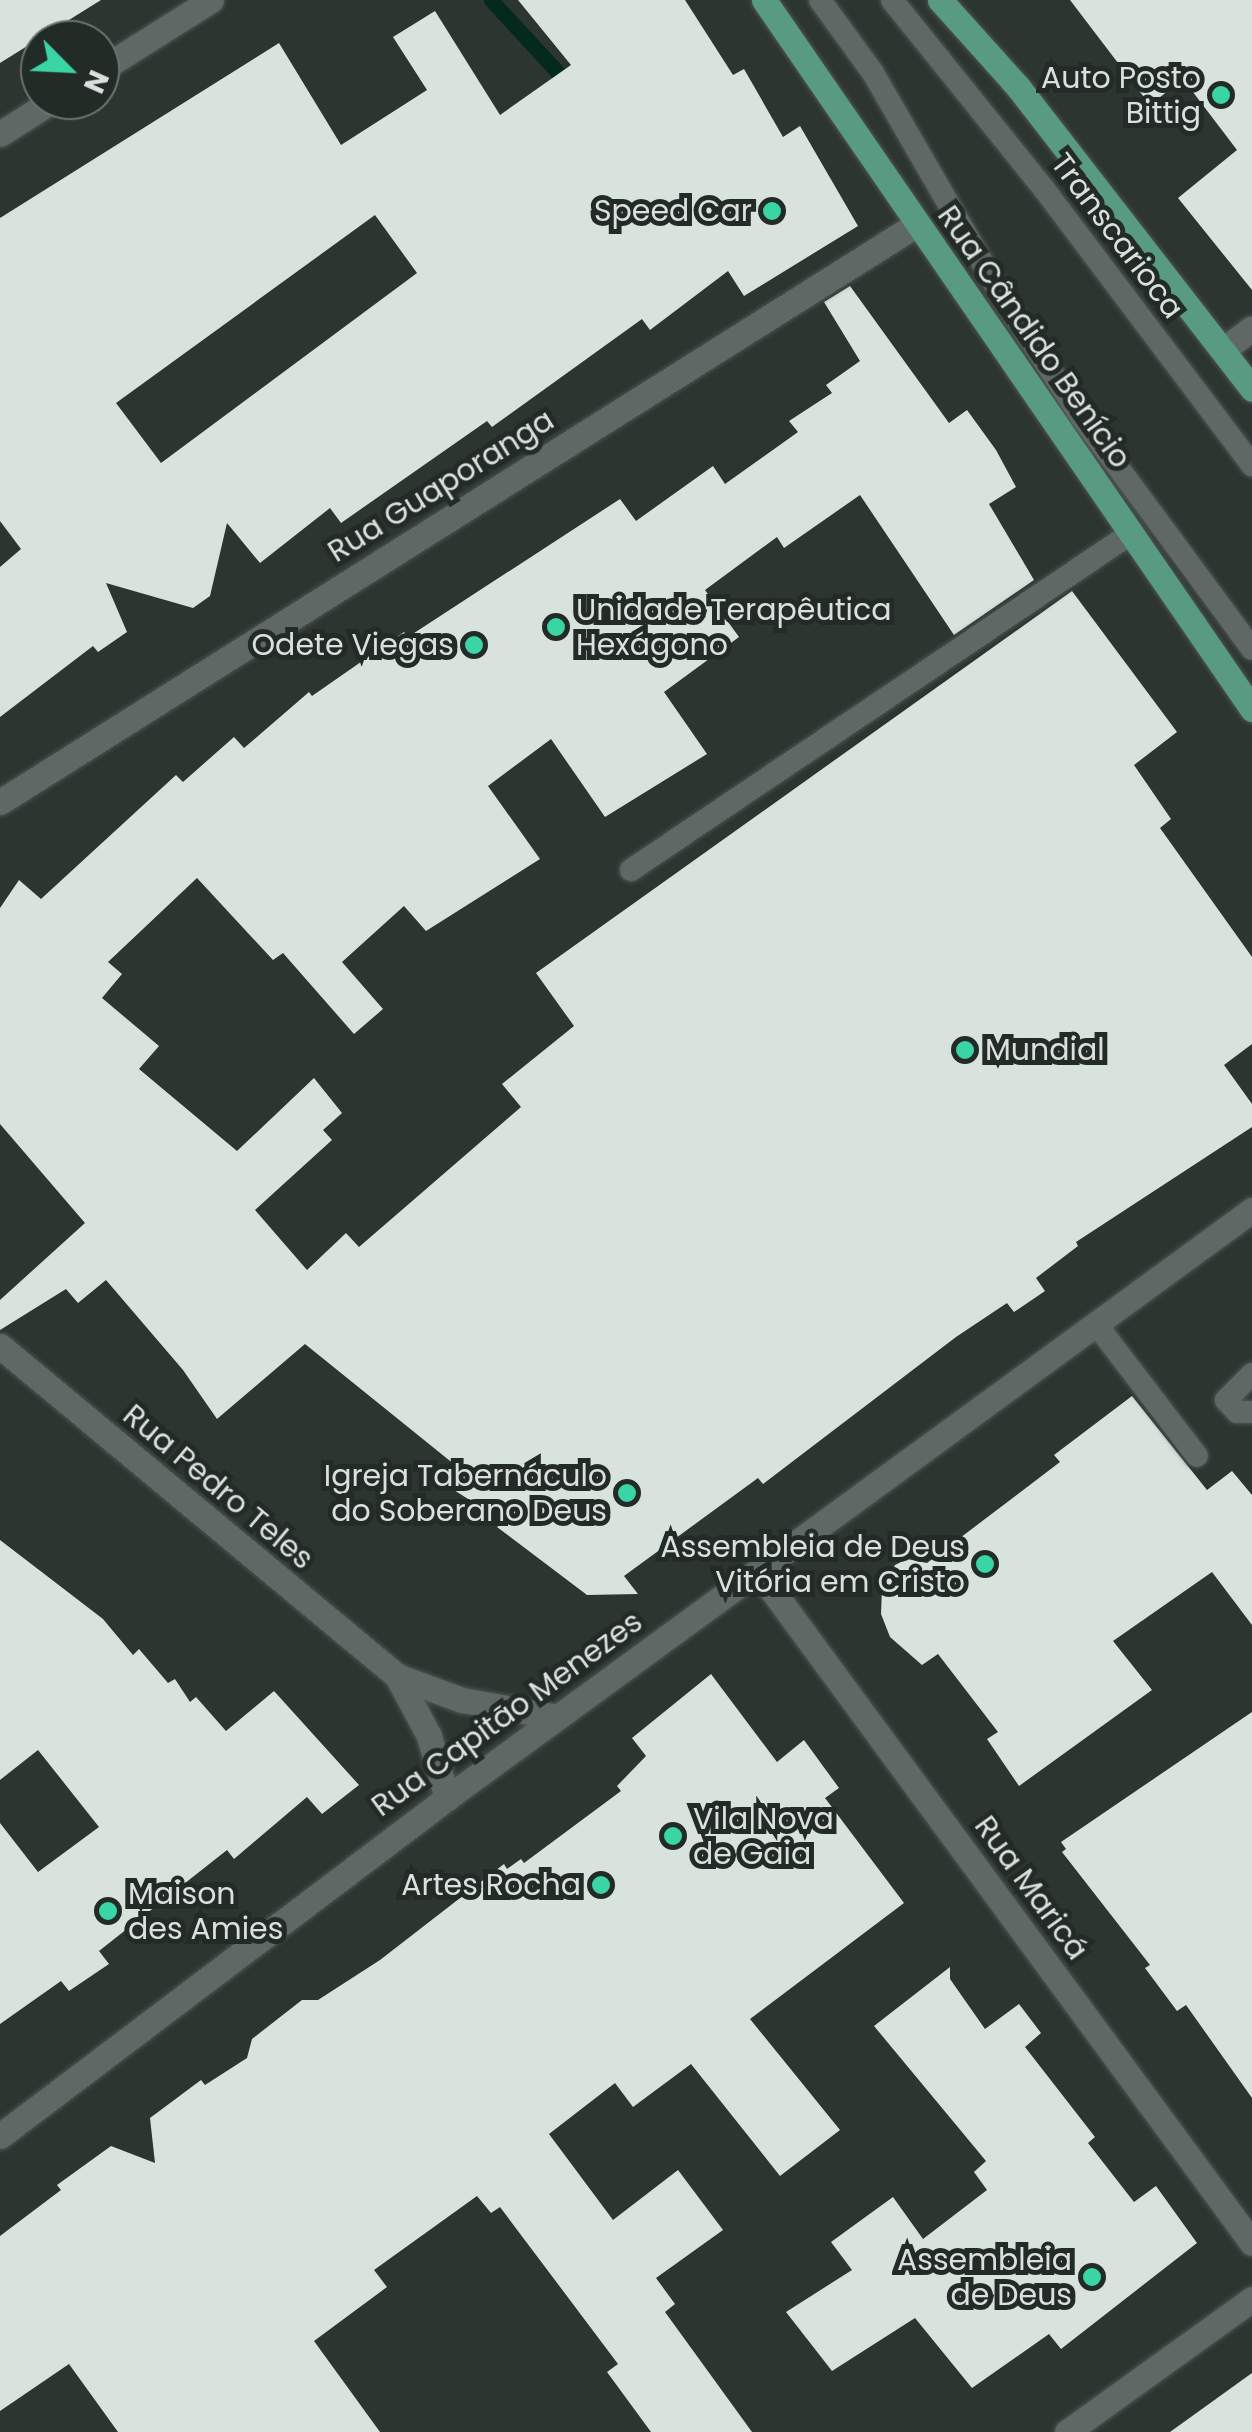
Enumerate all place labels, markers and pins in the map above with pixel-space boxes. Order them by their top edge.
place label: Auto Posto Bittig [1041,60,1201,130]
marker: Auto Posto Bittig [1210,84,1232,106]
place label: Speed Car [594,193,752,229]
marker: Speed Car [761,200,783,222]
place label: Unidade Terapêutica Hexágono [576,592,891,662]
marker: Unidade Terapêutica Hexágono [545,616,567,638]
place label: Odete Viegas [252,627,454,663]
marker: Odete Viegas [463,634,485,656]
place label: Mundial [985,1032,1105,1068]
marker: Mundial [954,1039,976,1061]
place label: Igreja Tabernáculo do Soberano Deus [324,1458,607,1528]
marker: Igreja Tabernáculo do Soberano Deus [616,1482,638,1504]
place label: Assembleia de Deus Vitória em Cristo [660,1529,965,1600]
marker: Assembleia de Deus Vitória em Cristo [974,1553,996,1575]
place label: Vila Nova de Gaia [693,1801,834,1872]
marker: Vila Nova de Gaia [662,1825,684,1847]
place label: Artes Rocha [401,1867,581,1903]
marker: Artes Rocha [590,1874,612,1896]
place label: Maison des Amies [128,1876,283,1946]
marker: Maison des Amies [97,1900,119,1922]
place label: Assembleia de Deus [897,2242,1072,2312]
marker: Assembleia de Deus [1081,2266,1103,2288]

